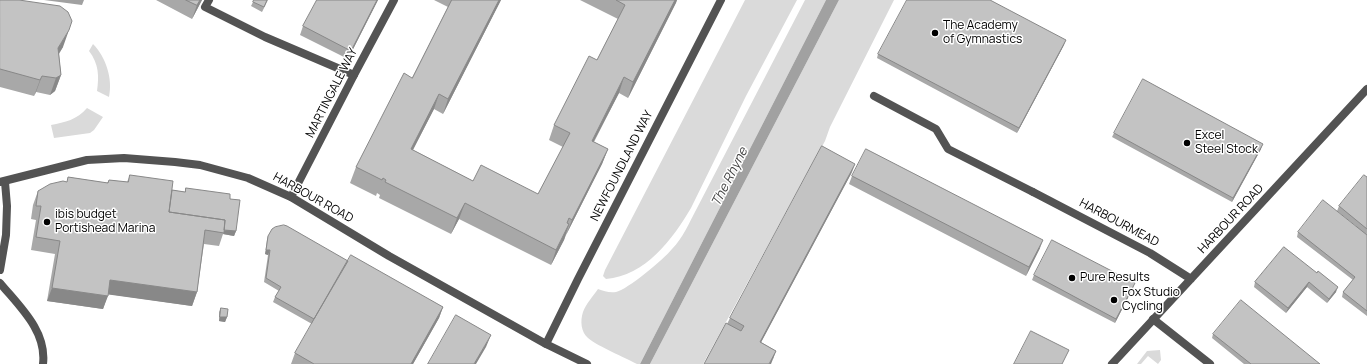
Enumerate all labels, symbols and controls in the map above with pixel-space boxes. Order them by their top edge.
place label: The Academy of Gymnastics [943,19,1022,47]
marker: The Academy of Gymnastics [930,28,940,38]
street label: MARTINGALE WAY [303,46,361,140]
street label: NEWFOUNDLAND WAY [588,108,656,224]
place label: Excel Steel Stock [1195,129,1258,157]
marker: Excel Steel Stock [1182,138,1192,148]
water label: The Rhyne [709,145,751,209]
street label: HARBOUR ROAD [270,170,356,226]
street label: HARBOUR ROAD [1195,181,1267,257]
street label: HARBOURMEAD [1077,196,1161,250]
place label: ibis budget Portishead Marina [55,208,155,236]
marker: ibis budget Portishead Marina [42,217,52,227]
place label: Pure Results [1080,271,1150,285]
marker: Pure Results [1067,273,1077,283]
place label: Fox Studio Cycling [1122,286,1180,314]
marker: Fox Studio Cycling [1109,295,1119,305]

